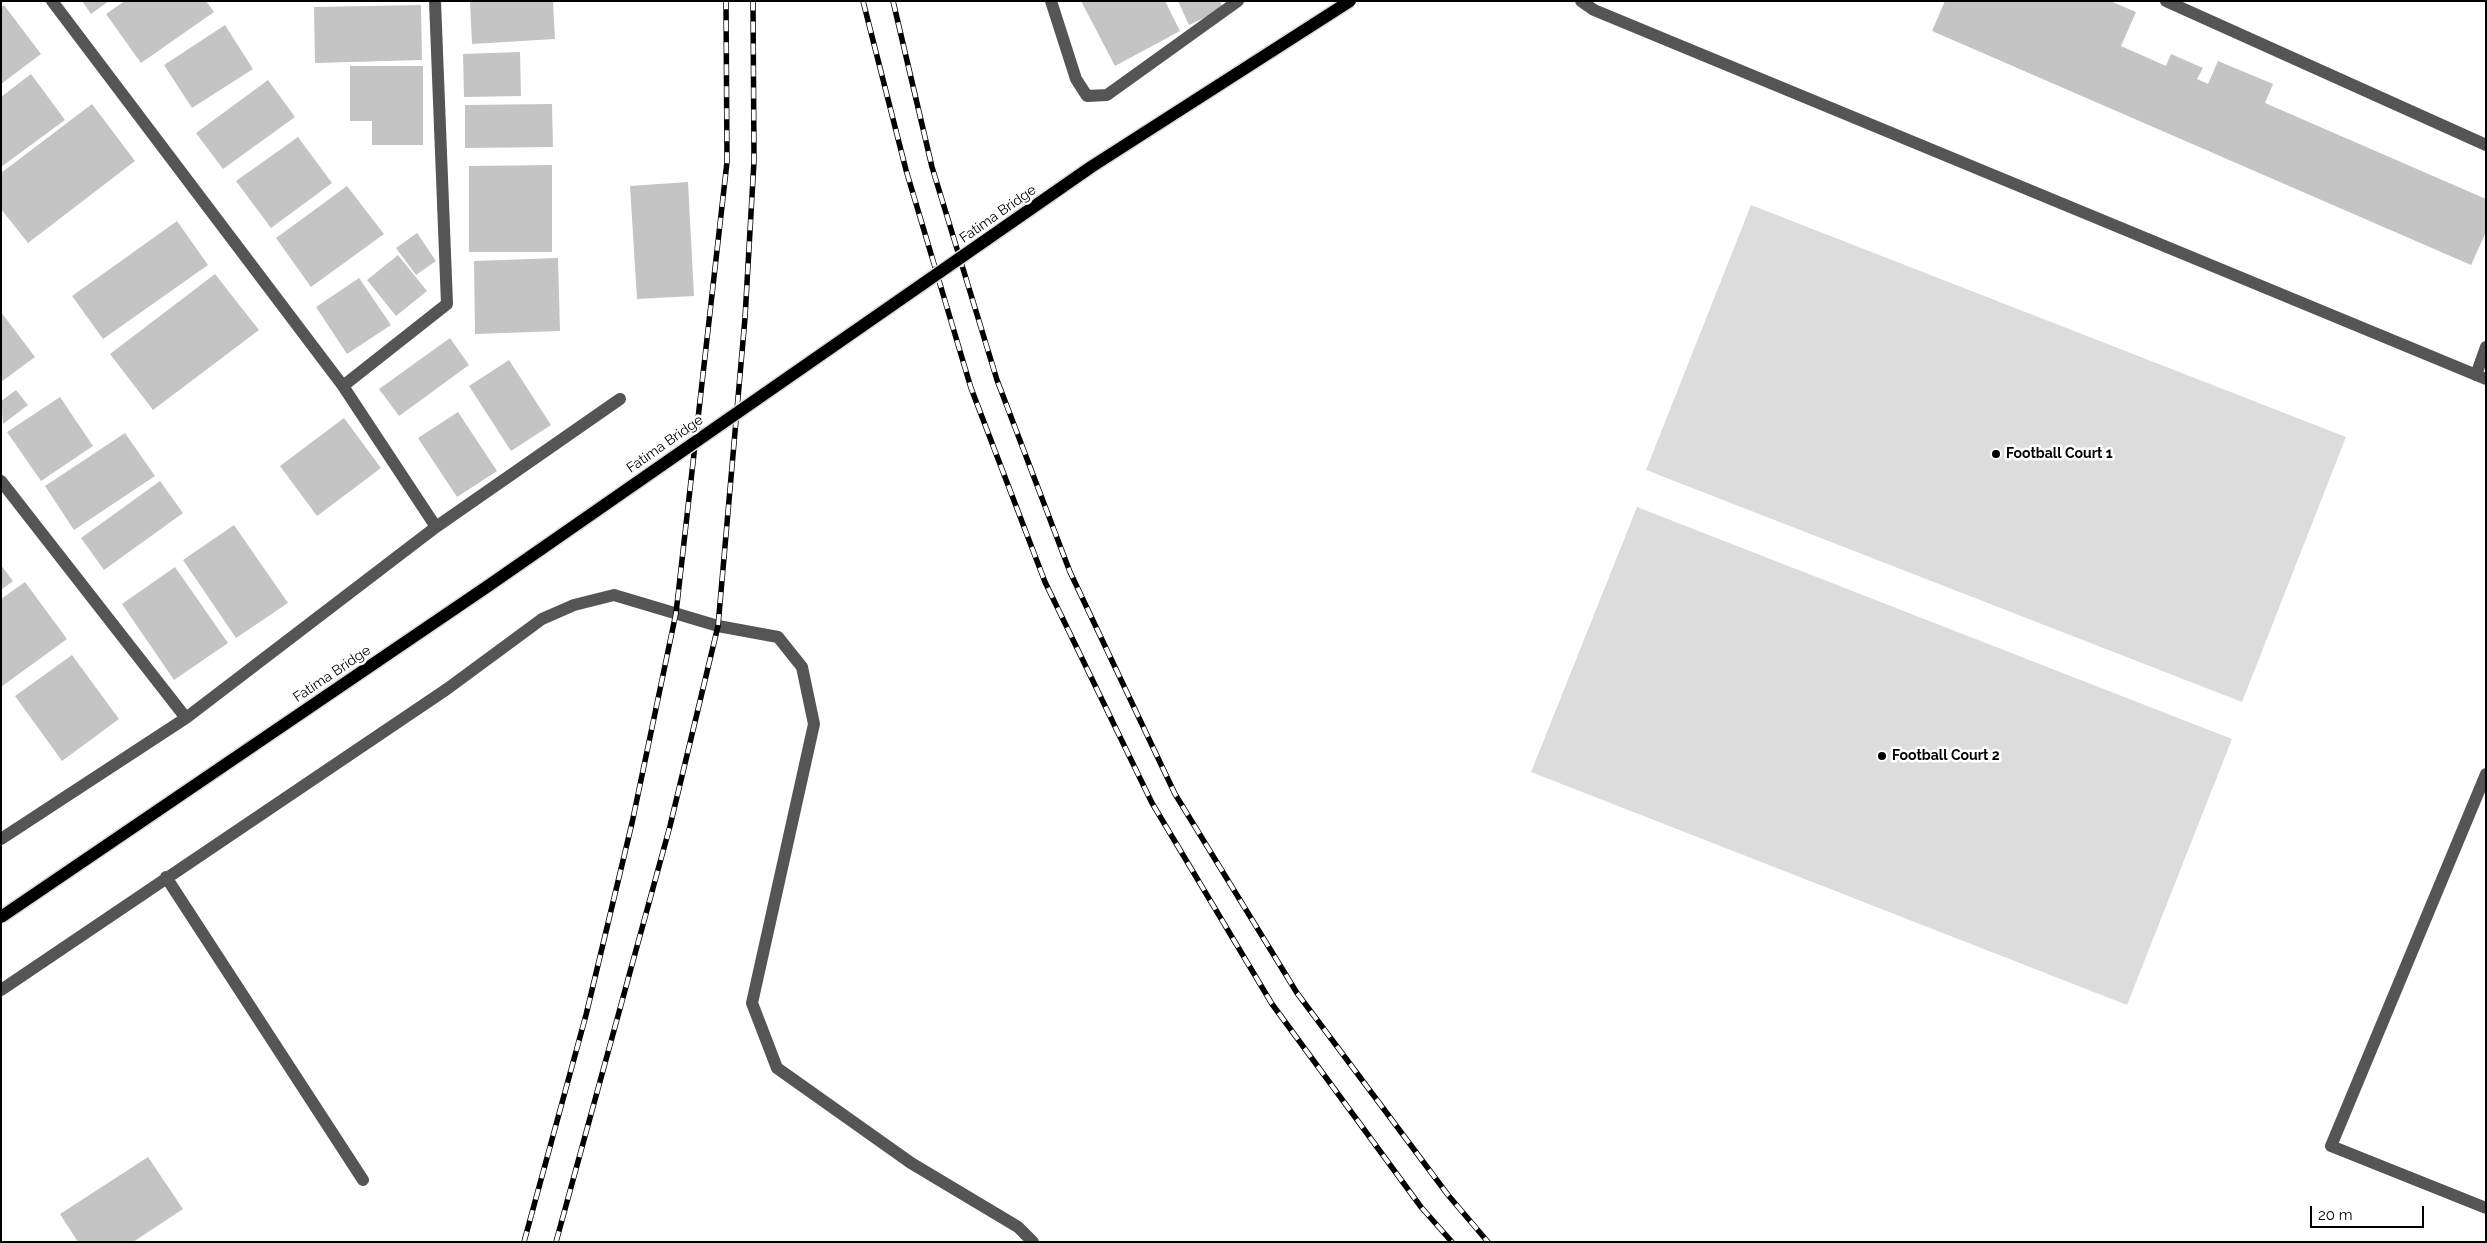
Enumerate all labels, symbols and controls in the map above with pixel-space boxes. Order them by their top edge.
street label: Fatima Bridge [956,181,1040,247]
street label: Fatima Bridge [623,411,707,477]
place label: Football Court 1 [2006,446,2113,462]
marker: Football Court 1 [1990,448,2002,460]
street label: Fatima Bridge [290,642,374,706]
place label: Football Court 2 [1892,748,2000,764]
marker: Football Court 2 [1876,750,1888,762]
scale bar [2312,1196,2426,1228]
text: 20 m [2318,1206,2353,1224]

